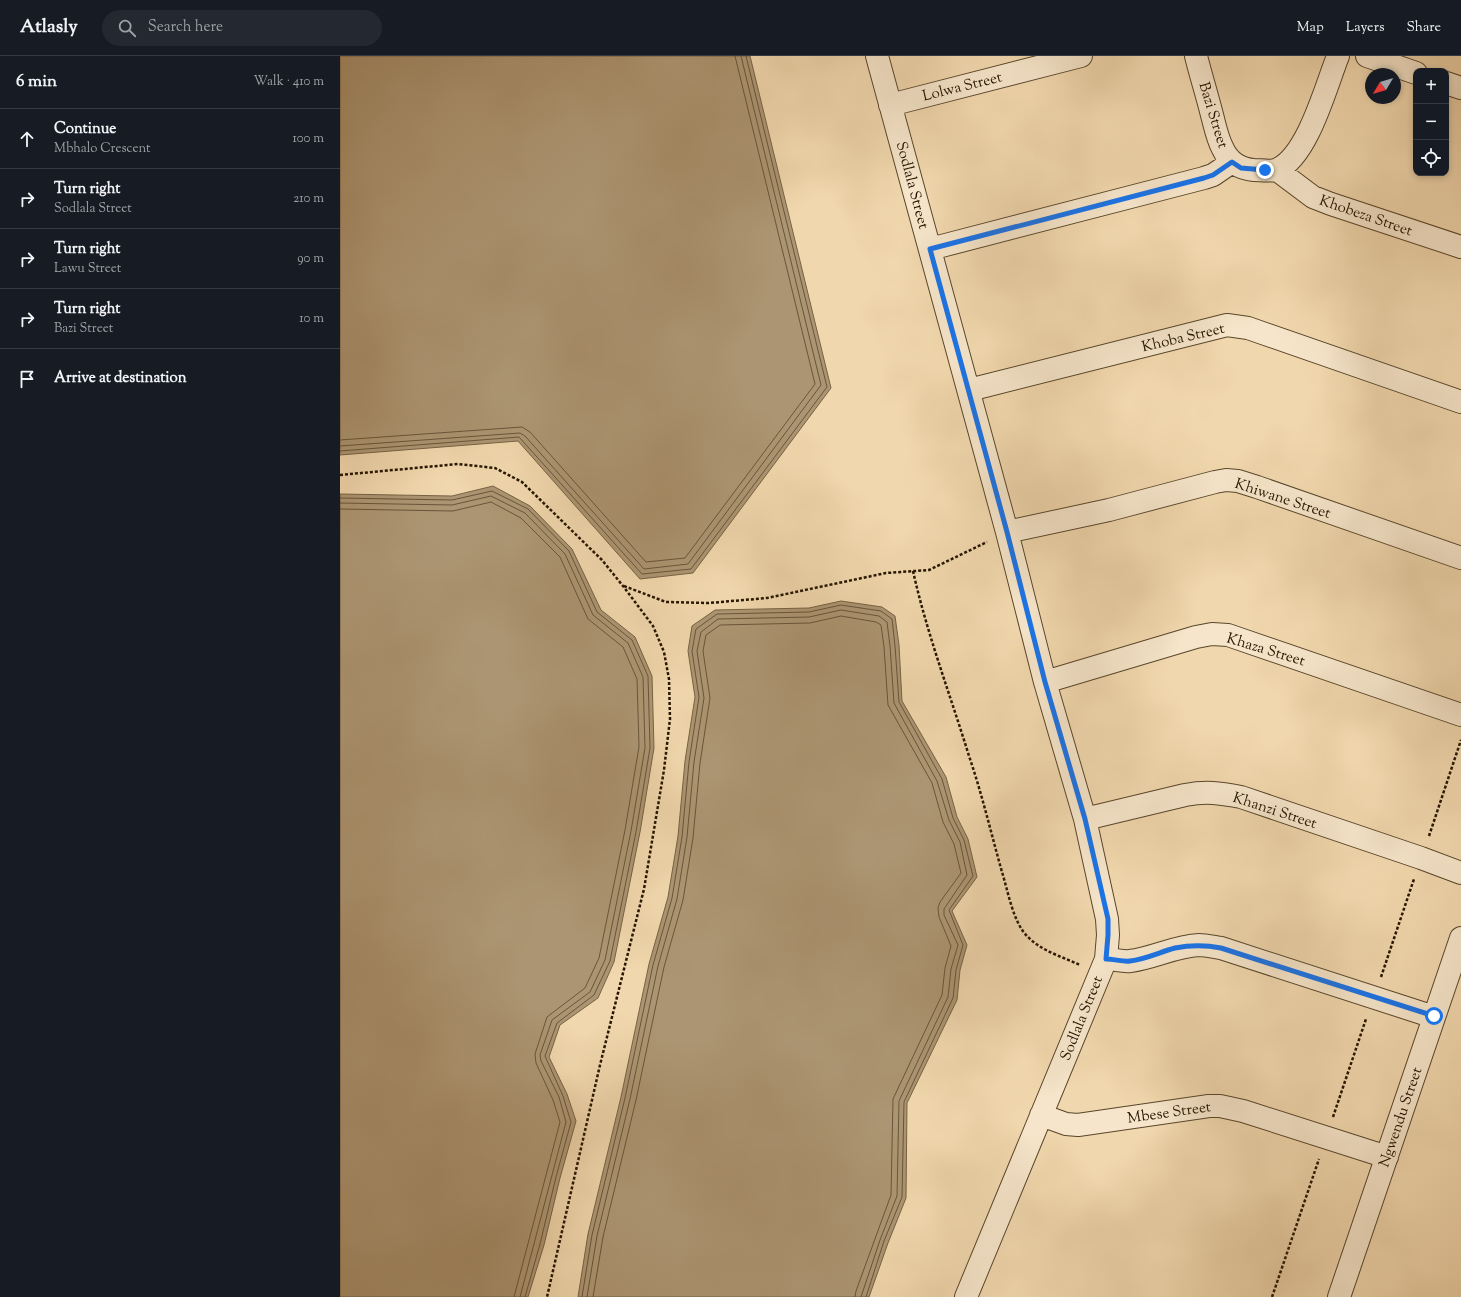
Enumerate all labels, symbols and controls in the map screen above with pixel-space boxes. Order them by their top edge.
search box [102,10,382,46]
text: Atlasly [20,14,78,41]
icon: search [116,17,138,39]
text: Search here [148,17,223,38]
text: Map [1297,18,1324,38]
text: Layers [1346,18,1384,38]
text: Share [1406,18,1441,38]
street label: Lolwa Street [920,67,1004,107]
north arrow [1365,68,1401,104]
map controls [1413,68,1449,176]
button: + [1413,68,1449,104]
text: 6 min [16,70,57,94]
text: Walk · 410 m [253,73,324,91]
street label: Bazi Street [1193,80,1233,151]
button: − [1413,104,1449,140]
text: Continue [54,119,116,140]
icon: ahead [16,128,38,150]
text: 100 m [292,130,324,148]
street label: Sodlala Street [890,139,933,231]
text: Mbhalo Crescent [54,140,151,158]
button: locate [1413,140,1449,176]
route end [1256,161,1274,179]
text: Turn right [54,179,120,200]
icon: right [16,188,38,210]
text: 210 m [293,190,324,208]
street label: Khobeza Street [1316,191,1415,242]
text: Sodlala Street [54,200,132,218]
text: Turn right [54,239,120,260]
icon: right [16,248,38,270]
text: 90 m [297,250,324,268]
text: Lawu Street [54,260,121,278]
text: Turn right [54,299,120,320]
icon: right [16,308,38,330]
text: 10 m [299,310,324,328]
street label: Khoba Street [1140,319,1227,358]
text: Bazi Street [54,320,113,338]
icon: arrive [16,368,38,390]
text: Arrive at destination [54,368,187,389]
street label: Khiwane Street [1232,474,1333,525]
street label: Khaza Street [1224,629,1307,672]
street label: Khanzi Street [1230,788,1319,835]
street label: Sodlala Street [1056,973,1109,1064]
route start [1425,1007,1443,1025]
street label: Ngwendu Street [1374,1065,1428,1170]
street label: Mbese Street [1126,1097,1212,1130]

